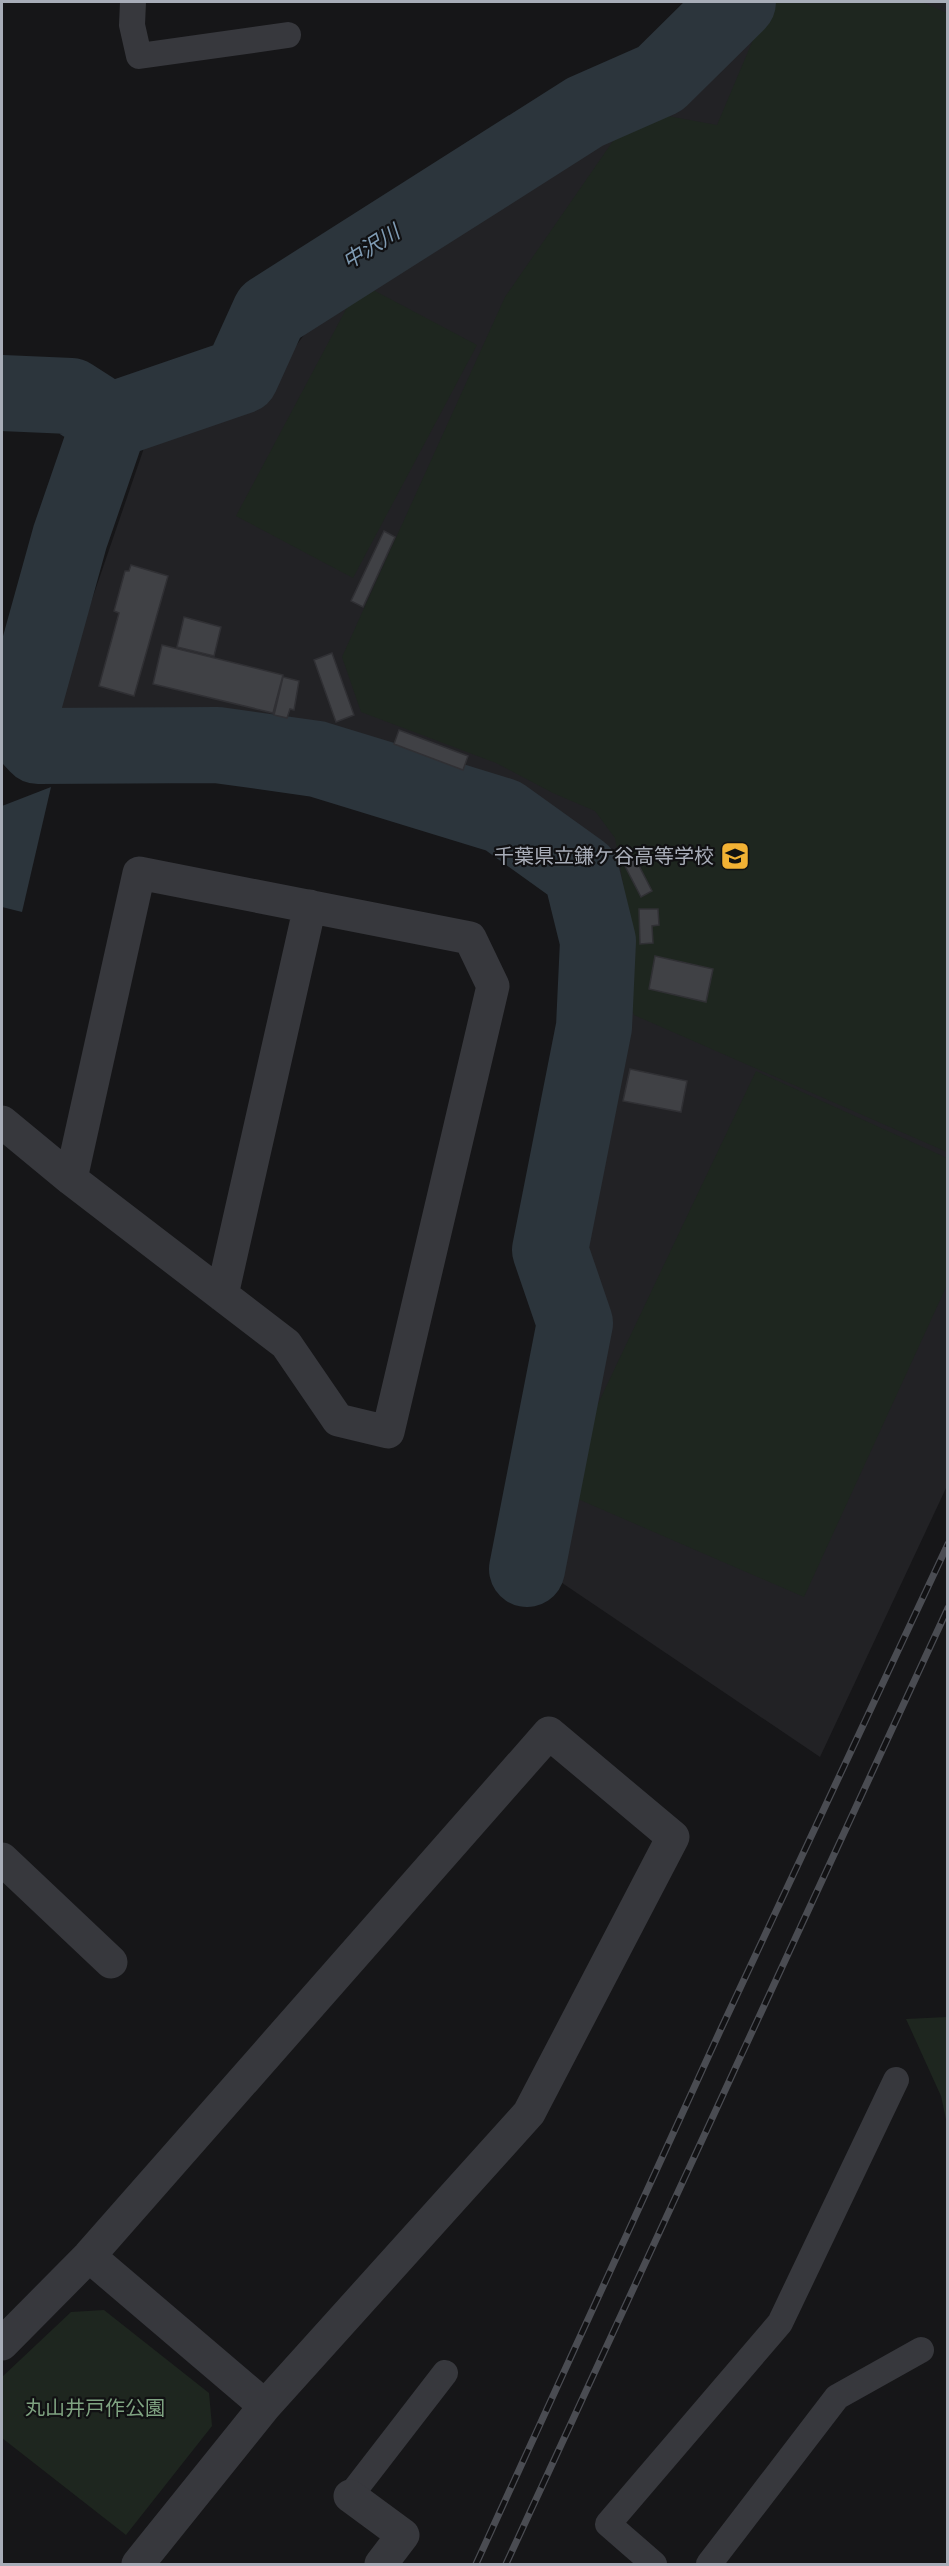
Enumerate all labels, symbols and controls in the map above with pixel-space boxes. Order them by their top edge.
water label: 中沢川 [337,218,405,273]
school or university icon: 千葉県立鎌ケ谷高等学校 [719,840,751,872]
place label: 千葉県立鎌ケ谷高等学校 [494,844,714,867]
park label: 丸山井戸作公園 [25,2396,165,2419]

